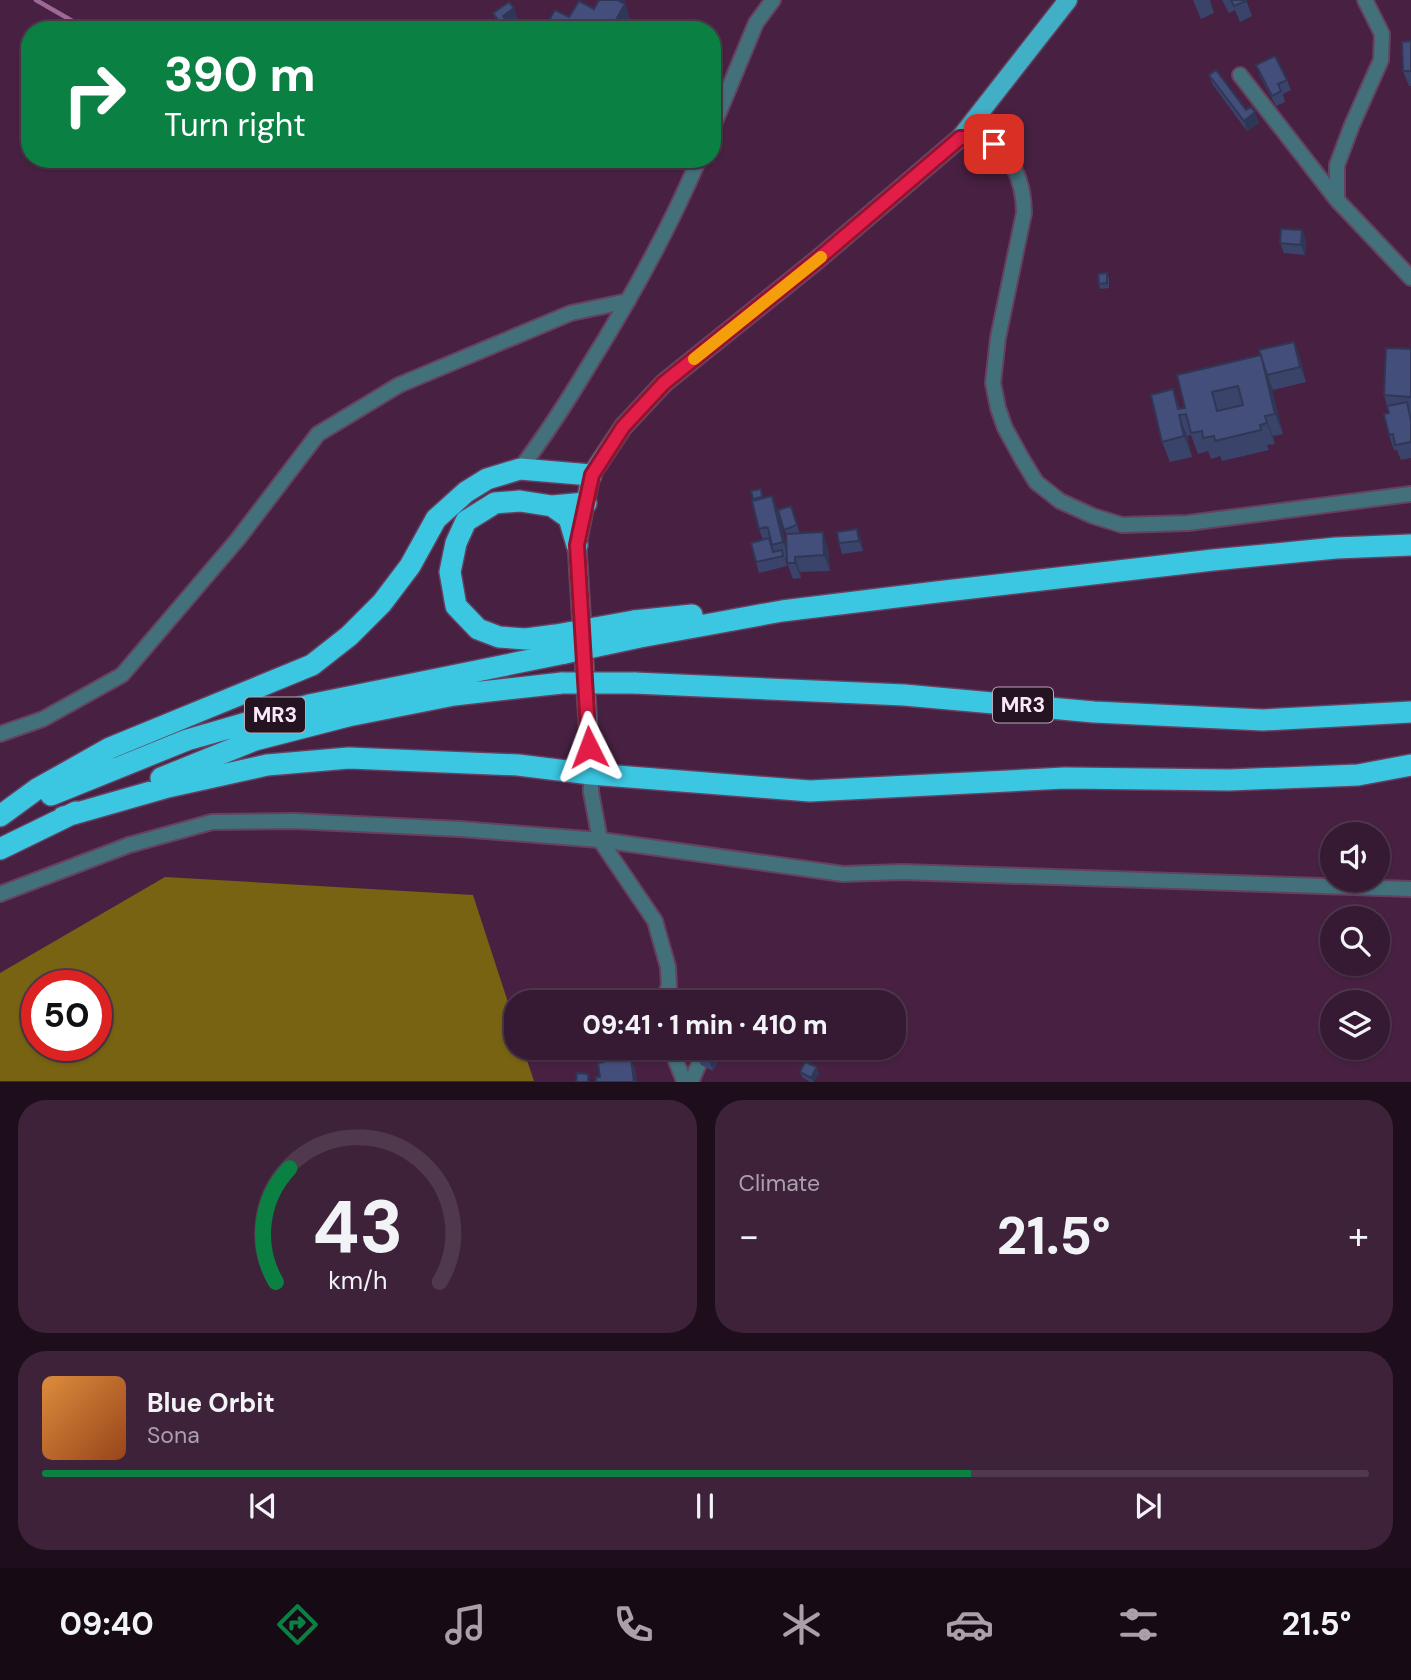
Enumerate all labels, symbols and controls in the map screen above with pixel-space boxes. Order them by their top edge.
text: 390 m [164,42,316,106]
icon: right [49,49,140,140]
text: Turn right [164,104,306,146]
pin [964,114,1024,174]
icon: arrive [975,125,1013,163]
road number: MR3 [993,688,1053,722]
road number: MR3 [245,698,305,732]
position arrow [552,710,626,784]
map controls [1320,822,1390,1060]
button: sound [1320,822,1390,892]
button: search [1320,906,1390,976]
speed limit sign: 50 [21,970,112,1061]
button: layers [1320,990,1390,1060]
text: 09:41 · 1 min · 410 m [583,1008,827,1042]
text: Climate [739,1168,820,1198]
text: 43 [312,1181,403,1276]
text: 21.5° [997,1202,1111,1270]
text: − [739,1211,759,1261]
text: + [1348,1211,1369,1261]
text: km/h [328,1264,387,1297]
text: Blue Orbit [147,1386,275,1420]
text: Sona [147,1420,200,1450]
icon: previous [244,1487,282,1525]
icon: pause [686,1487,724,1525]
icon: next [1129,1487,1167,1525]
icon: directions [273,1600,322,1649]
icon: music [441,1600,490,1649]
icon: phone [609,1600,658,1649]
icon: climate [777,1600,826,1649]
icon: car [945,1600,994,1649]
icon: filters [1114,1600,1163,1649]
text: 09:40 [60,1603,154,1645]
text: 21.5° [1282,1603,1351,1645]

